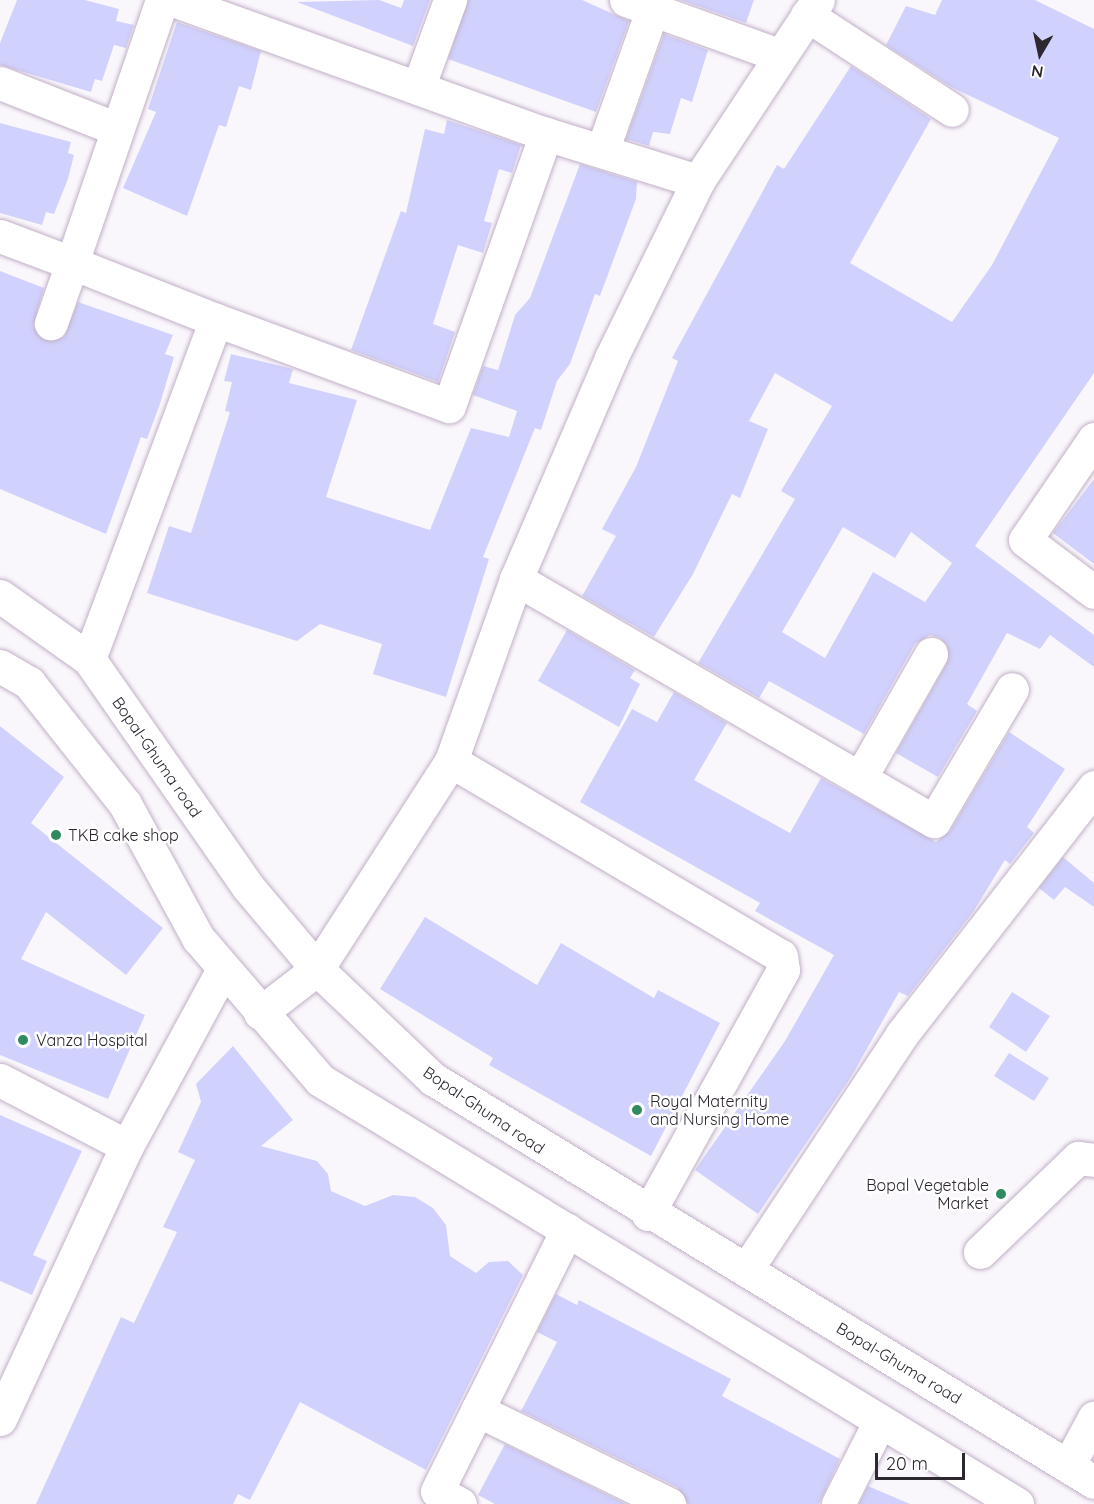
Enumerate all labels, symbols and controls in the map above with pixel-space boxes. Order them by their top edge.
north arrow [1010,24,1070,84]
text: N [1030,61,1045,83]
street label: Bopal-Ghuma road [108,693,206,821]
place label: TKB cake shop [68,825,179,845]
marker: TKB cake shop [49,828,63,842]
place label: Vanza Hospital [36,1030,148,1050]
marker: Vanza Hospital [14,1031,32,1049]
street label: Bopal-Ghuma road [420,1062,548,1158]
place label: Royal Maternity and Nursing Home [650,1091,789,1129]
marker: Royal Maternity and Nursing Home [628,1101,646,1119]
place label: Bopal Vegetable Market [866,1175,989,1213]
marker: Bopal Vegetable Market [994,1187,1008,1201]
street label: Bopal-Ghuma road [833,1318,965,1408]
scale bar [878,1441,968,1479]
text: 20 m [886,1452,928,1475]

